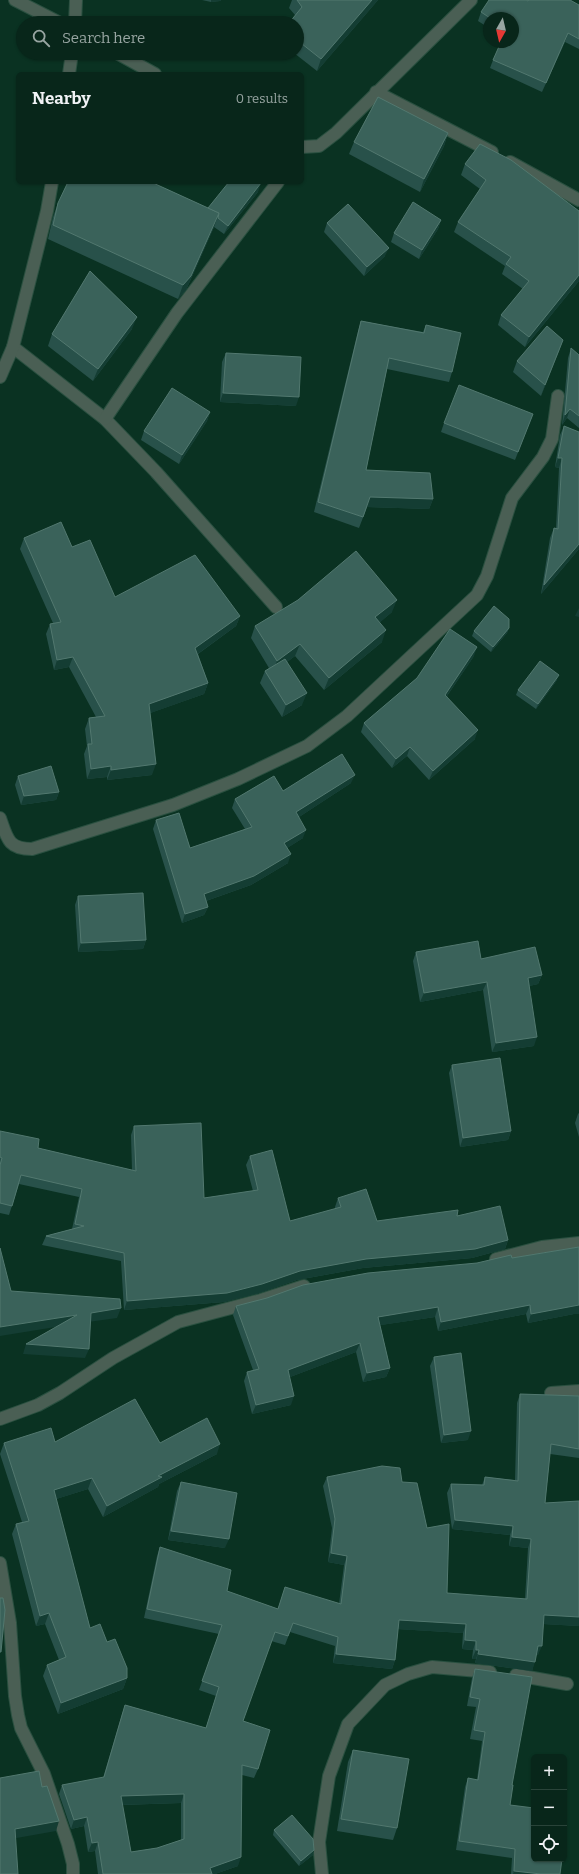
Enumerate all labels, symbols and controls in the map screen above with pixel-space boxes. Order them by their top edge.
north arrow [483,12,519,48]
search box [16,16,304,60]
icon: search [30,27,52,49]
text: Search here [62,29,145,47]
text: Nearby [32,88,91,109]
text: 0 results [236,91,288,106]
map controls [531,1754,567,1862]
button: + [531,1754,567,1790]
button: − [531,1790,567,1826]
button: locate [531,1826,567,1862]

